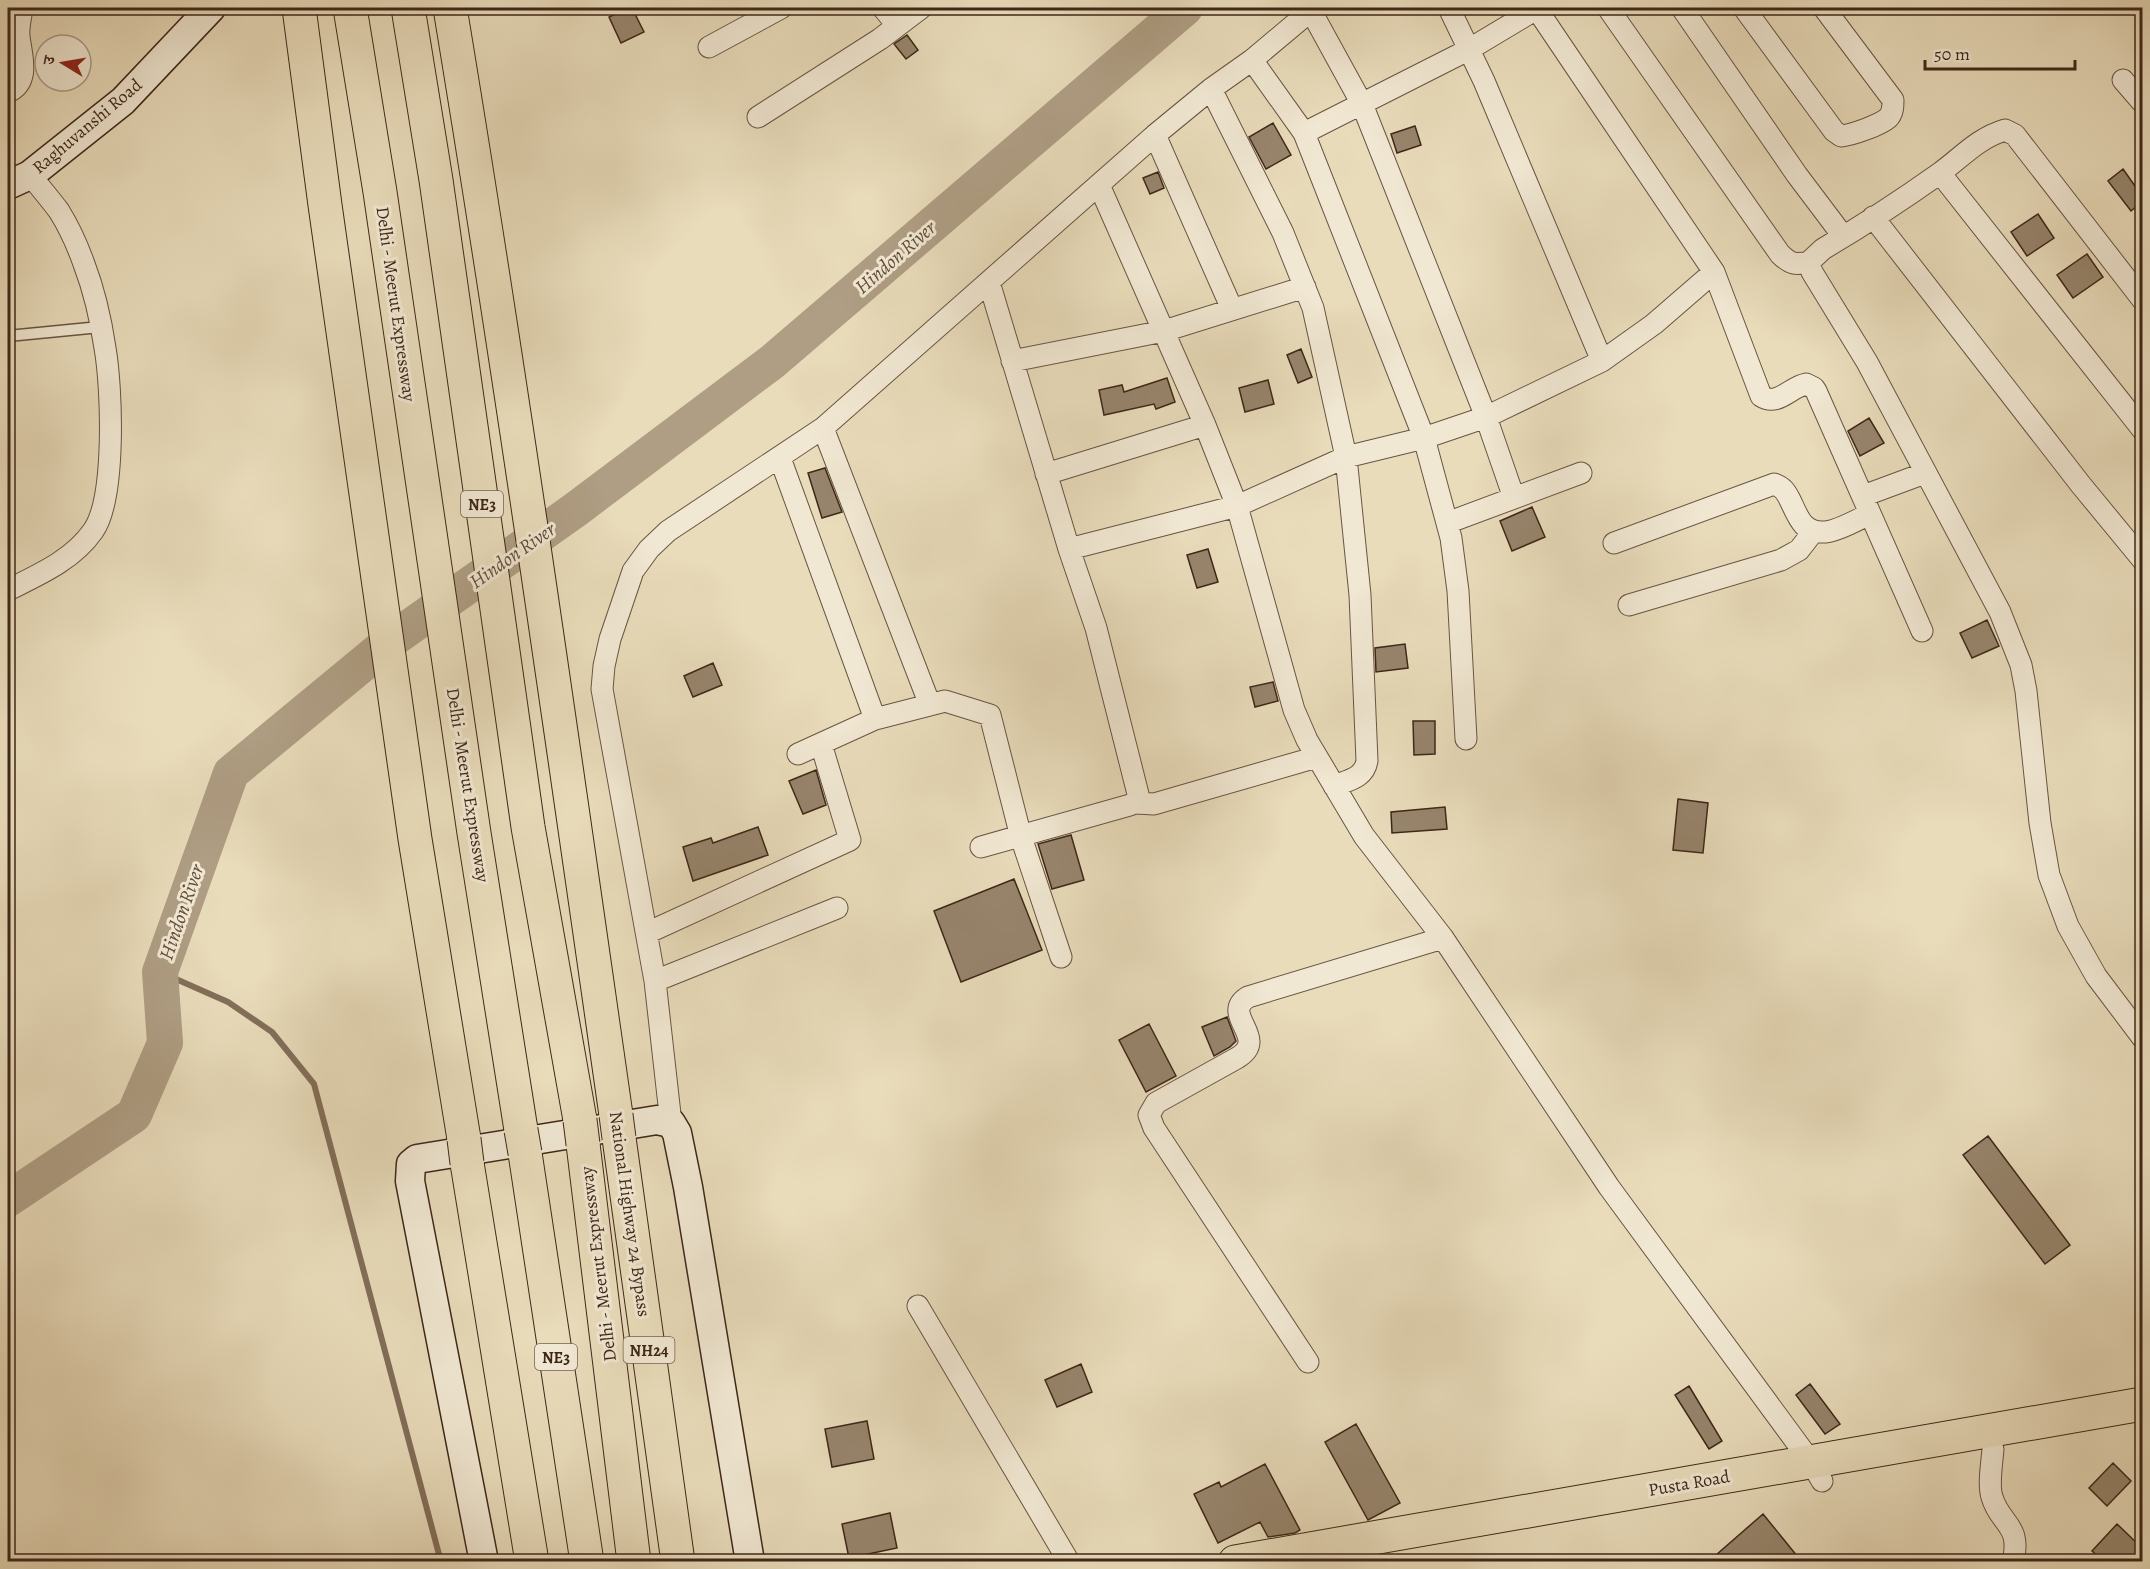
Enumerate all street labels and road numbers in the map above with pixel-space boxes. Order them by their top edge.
street label: Raghuvanshi Road [27,73,147,179]
street label: Delhi - Meerut Expressway [370,205,422,404]
road number: NE3 [461,491,503,517]
street label: Delhi - Meerut Expressway [441,686,495,885]
street label: National Highway 24 Bypass [604,1110,656,1318]
street label: Delhi - Meerut Expressway [574,1164,622,1363]
road number: NH24 [624,1337,674,1363]
road number: NE3 [535,1344,577,1370]
street label: Pusta Road [1646,1464,1732,1502]

